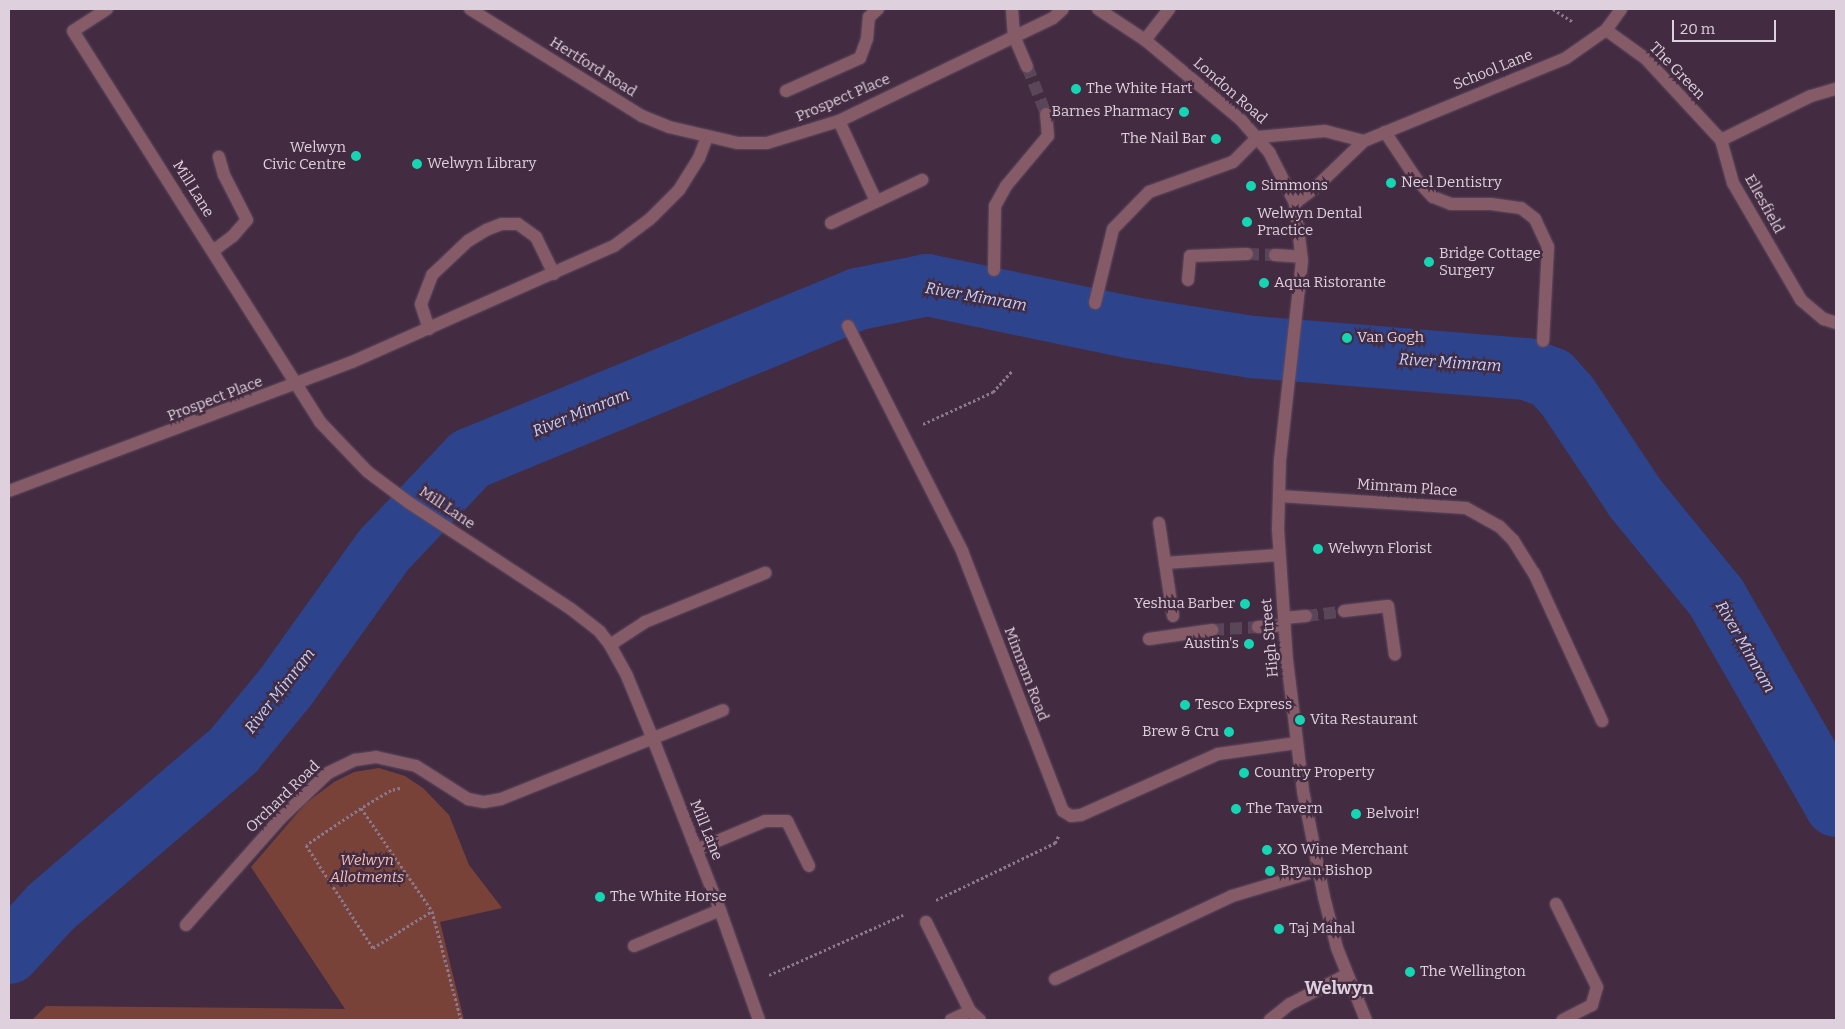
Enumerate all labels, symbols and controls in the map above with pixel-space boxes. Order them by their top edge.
scale bar [1675,10,1779,42]
text: 20 m [1680,20,1715,38]
street label: Hertford Road [546,33,640,101]
street label: The Green [1645,39,1709,103]
street label: School Lane [1451,46,1535,94]
street label: London Road [1190,54,1270,128]
street label: Prospect Place [793,70,893,126]
place label: The White Hart [1086,80,1193,98]
marker: The White Hart [1070,83,1082,95]
place label: Barnes Pharmacy [1052,103,1174,121]
marker: Barnes Pharmacy [1178,106,1190,118]
place label: The Nail Bar [1121,130,1206,148]
marker: The Nail Bar [1210,133,1222,145]
place label: Welwyn Civic Centre [263,138,346,173]
marker: Welwyn Civic Centre [350,150,362,162]
place label: Welwyn Library [427,155,536,173]
street label: Mill Lane [169,157,217,221]
marker: Welwyn Library [411,158,423,170]
street label: Ellesfield [1740,171,1788,237]
place label: Neel Dentistry [1401,174,1502,192]
place label: Simmons [1261,177,1328,195]
marker: Neel Dentistry [1385,177,1397,189]
marker: Simmons [1245,180,1257,192]
place label: Welwyn Dental Practice [1257,204,1362,239]
marker: Welwyn Dental Practice [1241,216,1253,228]
place label: Bridge Cottage Surgery [1439,244,1541,279]
marker: Bridge Cottage Surgery [1423,256,1435,268]
place label: Aqua Ristorante [1274,274,1386,292]
marker: Aqua Ristorante [1258,277,1270,289]
water label: River Mimram [924,279,1028,315]
place label: Van Gogh [1357,329,1424,347]
marker: Van Gogh [1341,332,1353,344]
water label: River Mimram [1398,350,1502,376]
street label: Prospect Place [165,373,265,425]
water label: River Mimram [530,385,632,441]
street label: Mimram Place [1356,476,1458,500]
street label: Mill Lane [416,483,478,533]
place label: Welwyn Florist [1328,540,1432,558]
marker: Welwyn Florist [1312,543,1324,555]
place label: Yeshua Barber [1134,595,1235,613]
marker: Yeshua Barber [1239,598,1251,610]
street label: High Street [1258,598,1282,678]
water label: River Mimram [1711,598,1779,696]
street label: Mimram Road [1000,625,1052,723]
place label: Austin's [1184,635,1239,653]
marker: Austin's [1243,638,1255,650]
water label: River Mimram [241,645,319,737]
place label: Tesco Express [1195,696,1292,714]
marker: Tesco Express [1179,699,1191,711]
place label: Vita Restaurant [1310,711,1418,729]
marker: Vita Restaurant [1294,714,1306,726]
place label: Brew & Cru [1142,723,1219,741]
marker: Brew & Cru [1223,726,1235,738]
street label: Orchard Road [242,757,324,837]
place label: Country Property [1254,764,1375,782]
marker: Country Property [1238,767,1250,779]
street label: Mill Lane [686,797,726,863]
place label: The Tavern [1246,800,1323,818]
marker: The Tavern [1230,803,1242,815]
place label: Belvoir! [1366,805,1420,823]
marker: Belvoir! [1350,808,1362,820]
place label: XO Wine Merchant [1277,841,1408,859]
marker: XO Wine Merchant [1261,844,1273,856]
park label: Welwyn Allotments [330,851,404,886]
place label: Bryan Bishop [1280,862,1372,880]
marker: Bryan Bishop [1264,865,1276,877]
place label: The White Horse [610,888,727,906]
marker: The White Horse [594,891,606,903]
place label: Taj Mahal [1289,920,1355,938]
marker: Taj Mahal [1273,923,1285,935]
place label: The Wellington [1420,963,1526,981]
marker: The Wellington [1404,966,1416,978]
district label: Welwyn [1304,977,1374,999]

